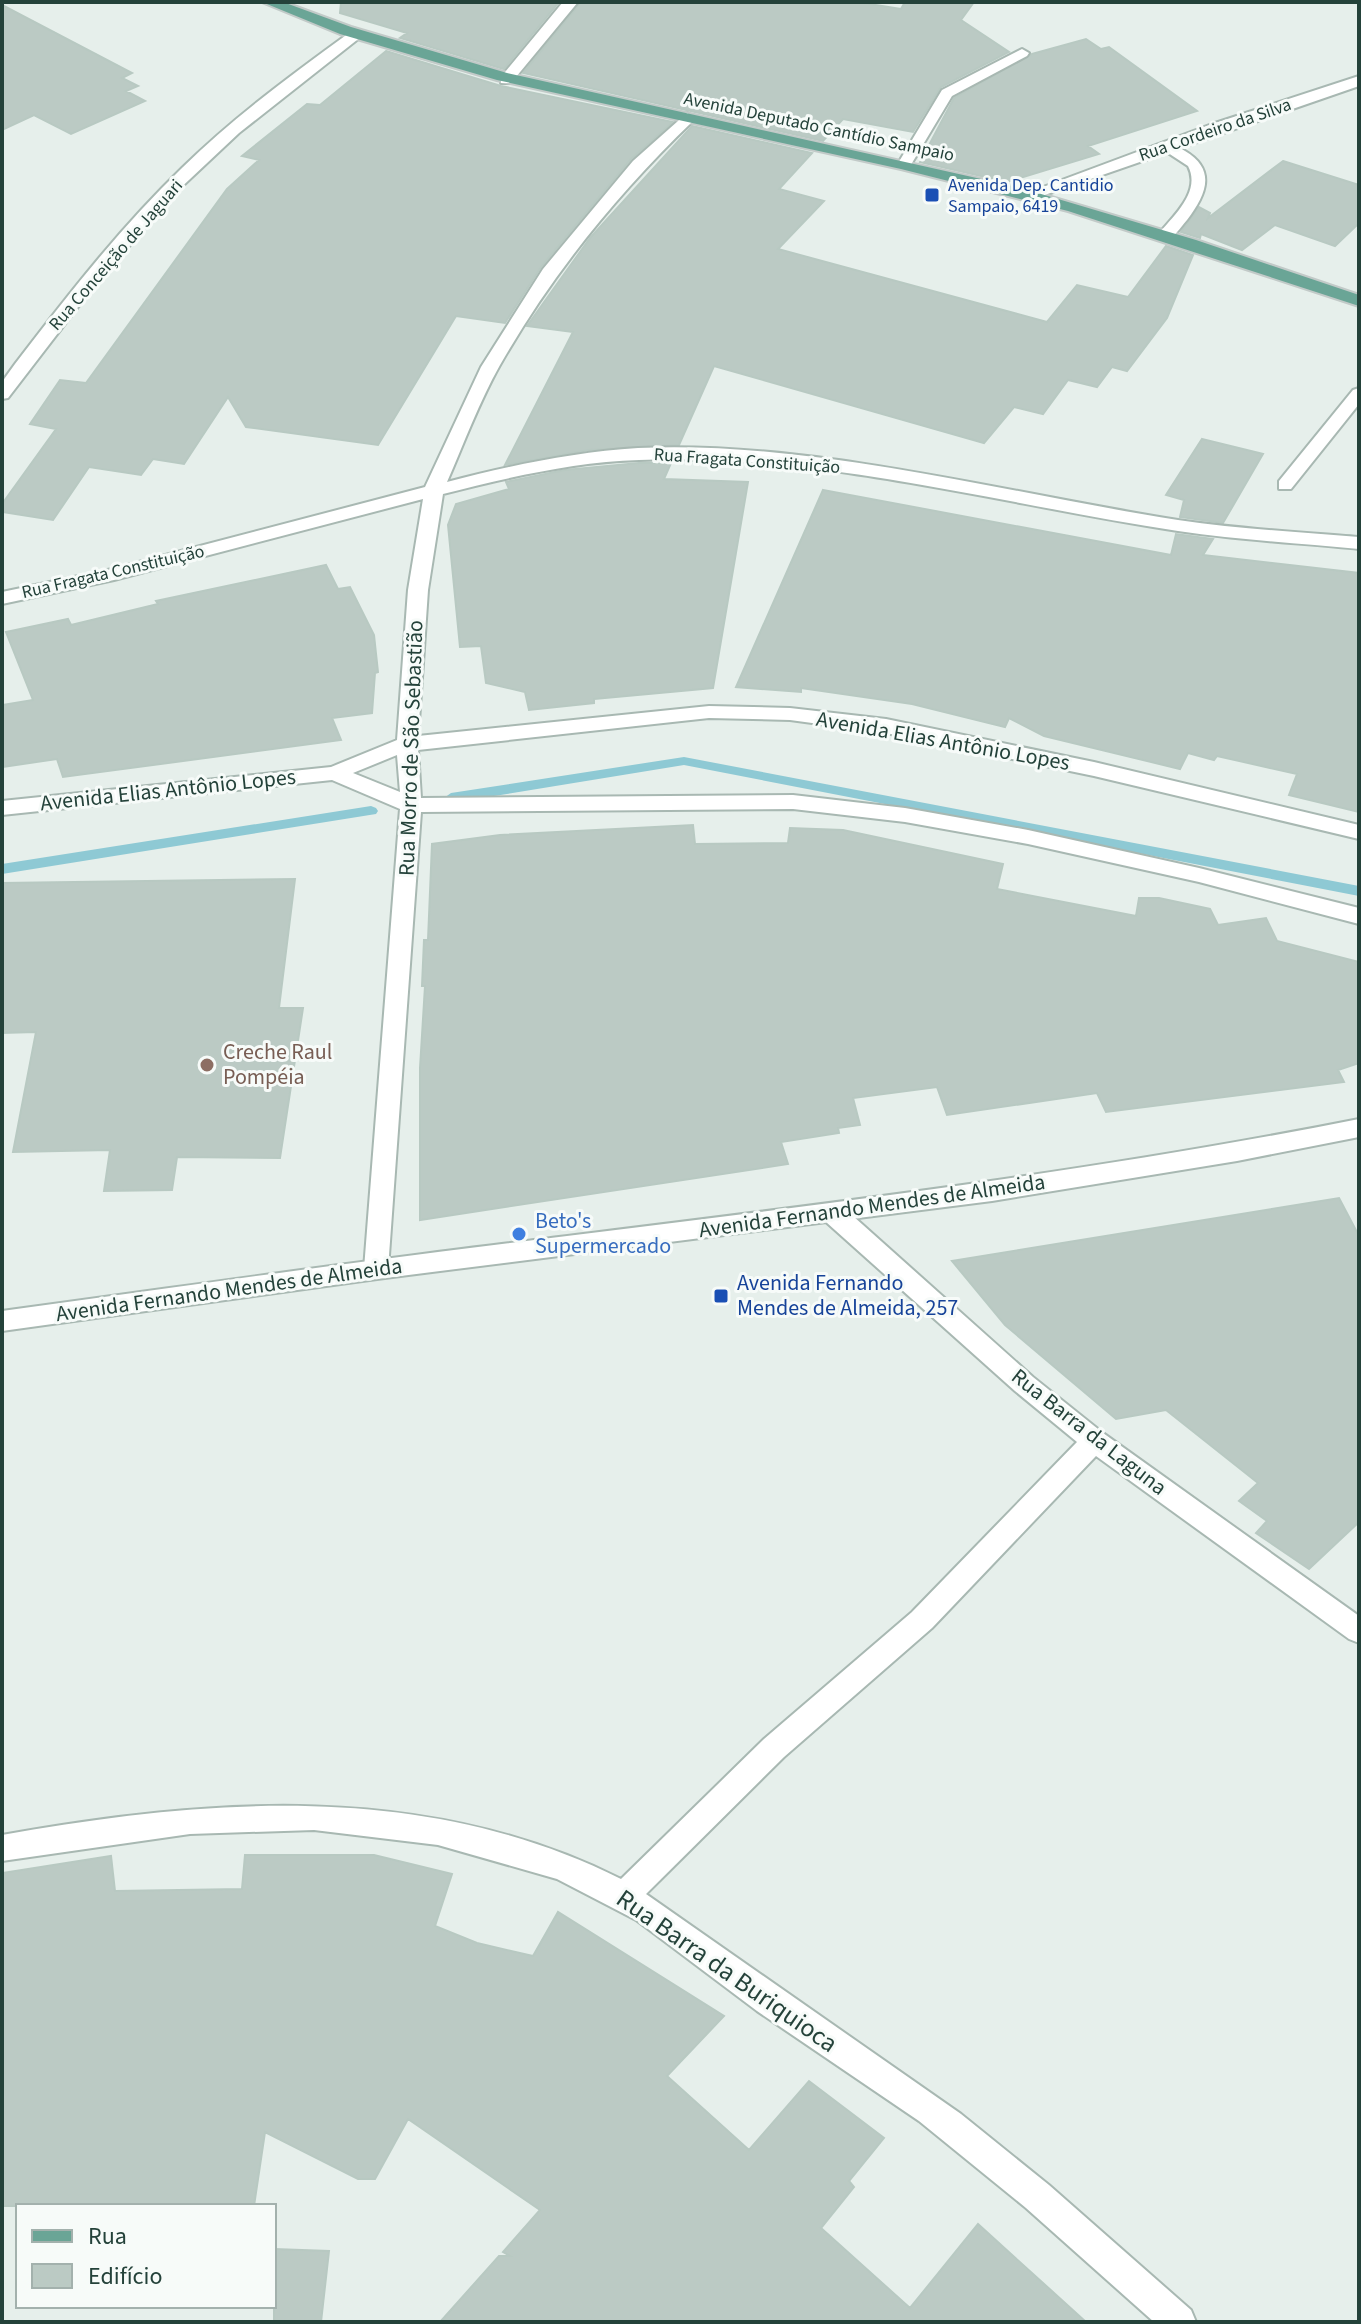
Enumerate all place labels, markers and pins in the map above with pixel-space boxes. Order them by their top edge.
place label: Avenida Dep. Cantidio Sampaio, 6419 [948,173,1114,219]
marker: Avenida Dep. Cantidio Sampaio, 6419 [923,186,941,204]
place label: Creche Raul Pompéia [223,1036,332,1093]
marker: Creche Raul Pompéia [198,1056,216,1074]
place label: Beto's Supermercado [535,1205,671,1262]
marker: Beto's Supermercado [510,1225,528,1243]
place label: Avenida Fernando Mendes de Almeida, 257 [737,1267,958,1324]
marker: Avenida Fernando Mendes de Almeida, 257 [712,1287,730,1305]

